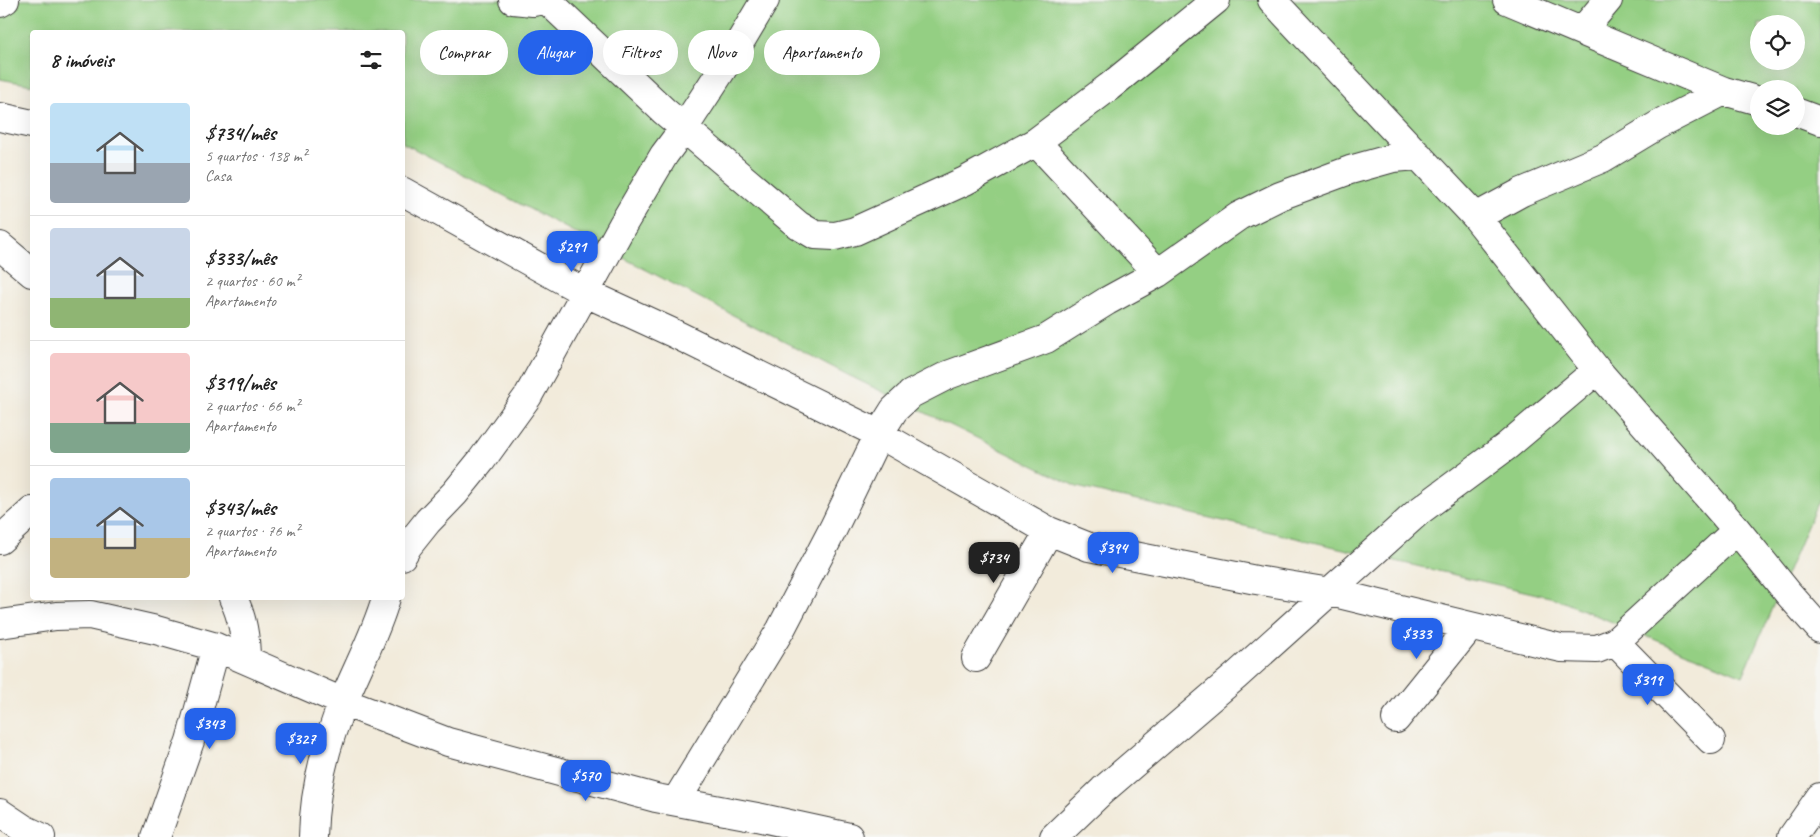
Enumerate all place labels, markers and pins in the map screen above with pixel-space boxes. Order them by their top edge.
pin: $291 [542,230,602,273]
pin: $394 [1083,532,1143,574]
pin: $734 [964,542,1024,584]
pin: $333 [1387,618,1447,660]
pin: $319 [1618,664,1678,706]
pin: $343 [180,708,240,750]
pin: $327 [271,722,331,765]
pin: $570 [556,760,616,802]

